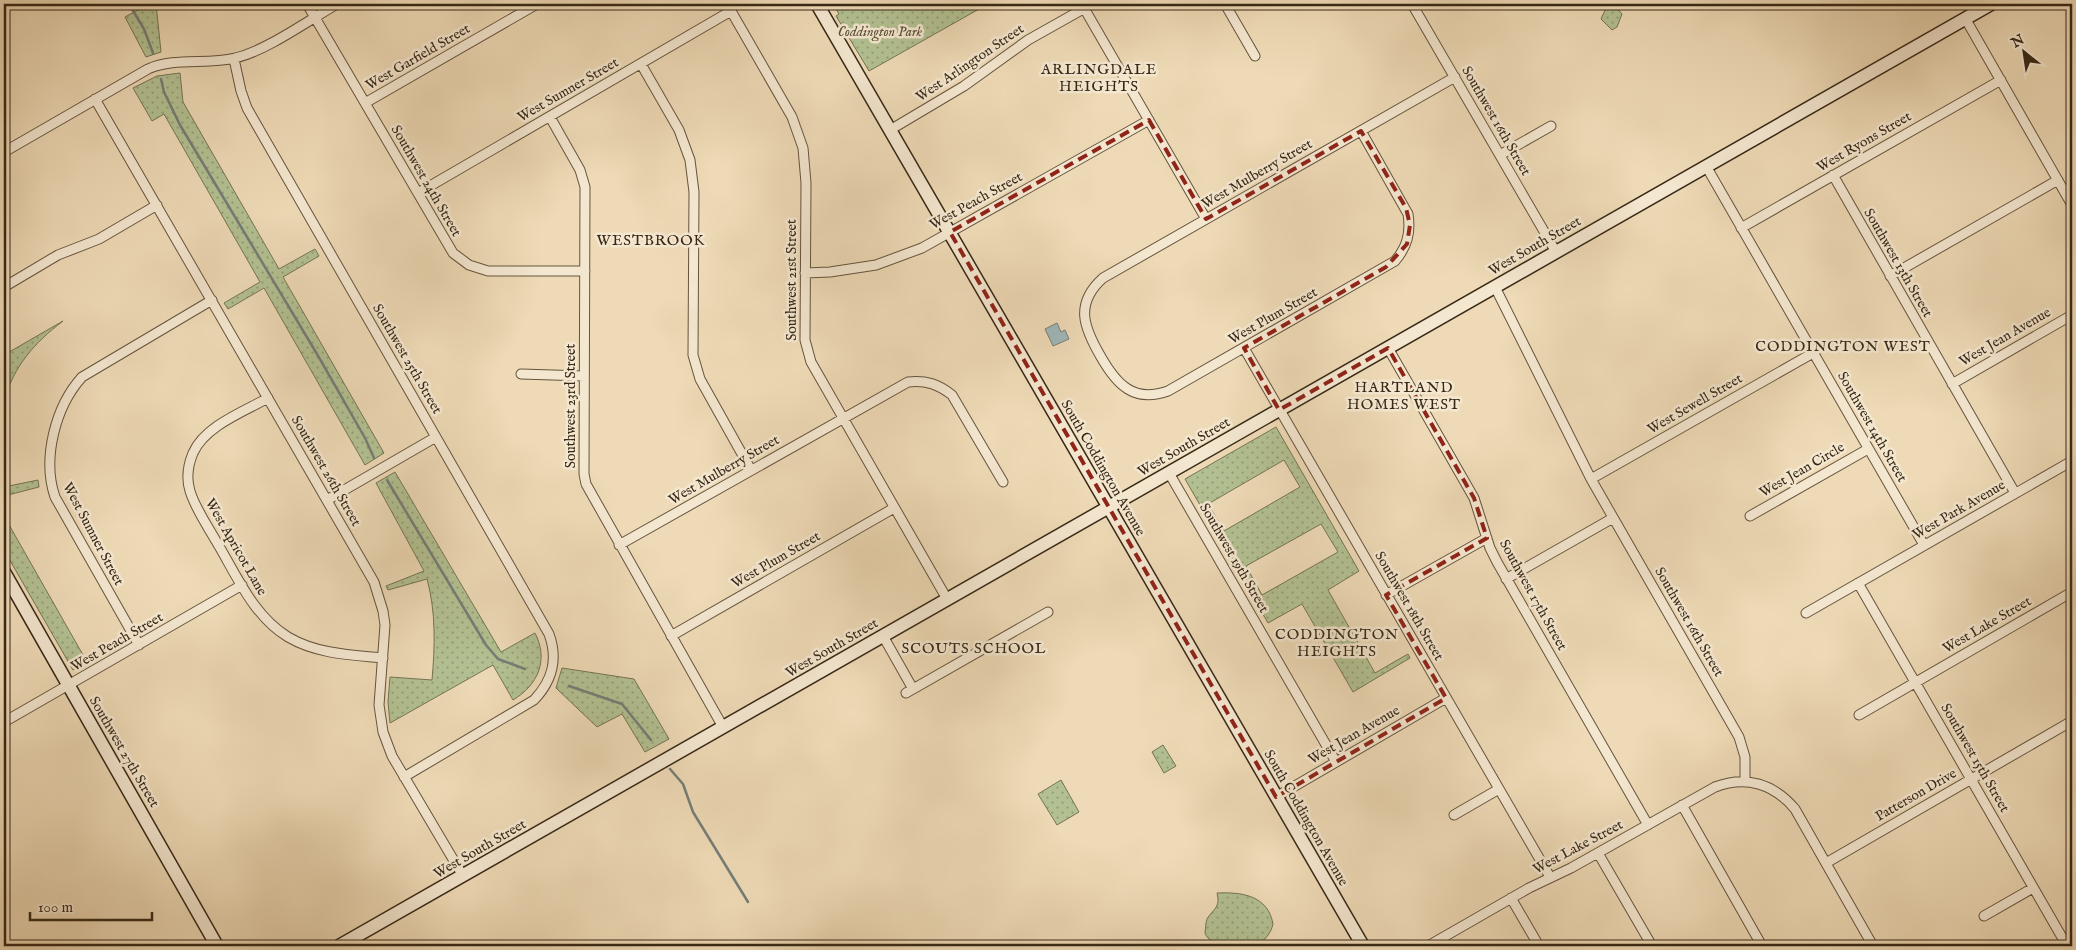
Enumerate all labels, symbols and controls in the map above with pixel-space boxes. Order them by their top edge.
street label: West Garfield Street [362,20,474,94]
street label: West Arlington Street [912,20,1028,106]
park label: Coddington Park [838,23,923,42]
north arrow [1998,28,2048,78]
text: N [2007,31,2028,53]
street label: West Sumner Street [514,54,622,126]
district label: ARLINGDALE HEIGHTS [1040,60,1157,96]
street label: Southwest 16th Street [1457,63,1535,179]
street label: West Ryons Street [1813,108,1915,176]
street label: Southwest 24th Street [387,122,465,240]
street label: West Mulberry Street [1198,135,1316,213]
street label: West Peach Street [926,168,1026,234]
street label: Southwest 13th Street [1859,205,1937,321]
street label: West South Street [1486,212,1585,280]
street label: Southwest 21st Street [783,219,801,341]
district label: WESTBROOK [597,231,705,250]
street label: West Plum Street [1225,283,1321,349]
street label: Southwest 25th Street [368,301,446,417]
street label: West Jean Avenue [1956,303,2055,371]
district label: CODDINGTON WEST [1755,337,1931,356]
street label: Southwest 23rd Street [562,344,580,468]
street label: West Sewell Street [1644,369,1746,438]
street label: Southwest 14th Street [1833,369,1911,486]
district label: HARTLAND HOMES WEST [1347,378,1461,414]
street label: South Coddington Avenue [1057,397,1150,540]
street label: Southwest 26th Street [287,412,365,530]
street label: West South Street [1135,413,1234,481]
street label: West Mulberry Street [665,431,783,509]
street label: West Jean Circle [1756,438,1848,502]
street label: West Park Avenue [1909,476,2009,544]
street label: West Sumner Street [58,479,128,589]
street label: West Apricot Lane [201,495,271,599]
street label: Southwest 19th Street [1195,500,1273,616]
street label: West Plum Street [728,527,824,593]
street label: Southwest 17th Street [1495,536,1571,654]
street label: Southwest 18th Street [1370,548,1448,664]
street label: Southwest 16th Street [1650,564,1728,680]
street label: West Lake Street [1939,592,2035,658]
street label: West Peach Street [68,608,166,676]
street label: West South Street [783,614,882,682]
district label: CODDINGTON HEIGHTS [1275,625,1399,661]
district label: SCOUTS SCHOOL [902,639,1046,658]
street label: Southwest 27th Street [85,693,163,811]
street label: Southwest 15th Street [1937,700,2014,816]
street label: West Jean Avenue [1305,701,1404,769]
street label: South Coddington Avenue [1260,747,1353,890]
street label: Patterson Drive [1872,764,1960,825]
street label: West South Street [431,815,530,883]
street label: West Lake Street [1530,816,1626,878]
scale bar [30,890,152,922]
text: 100 m [38,898,74,917]

